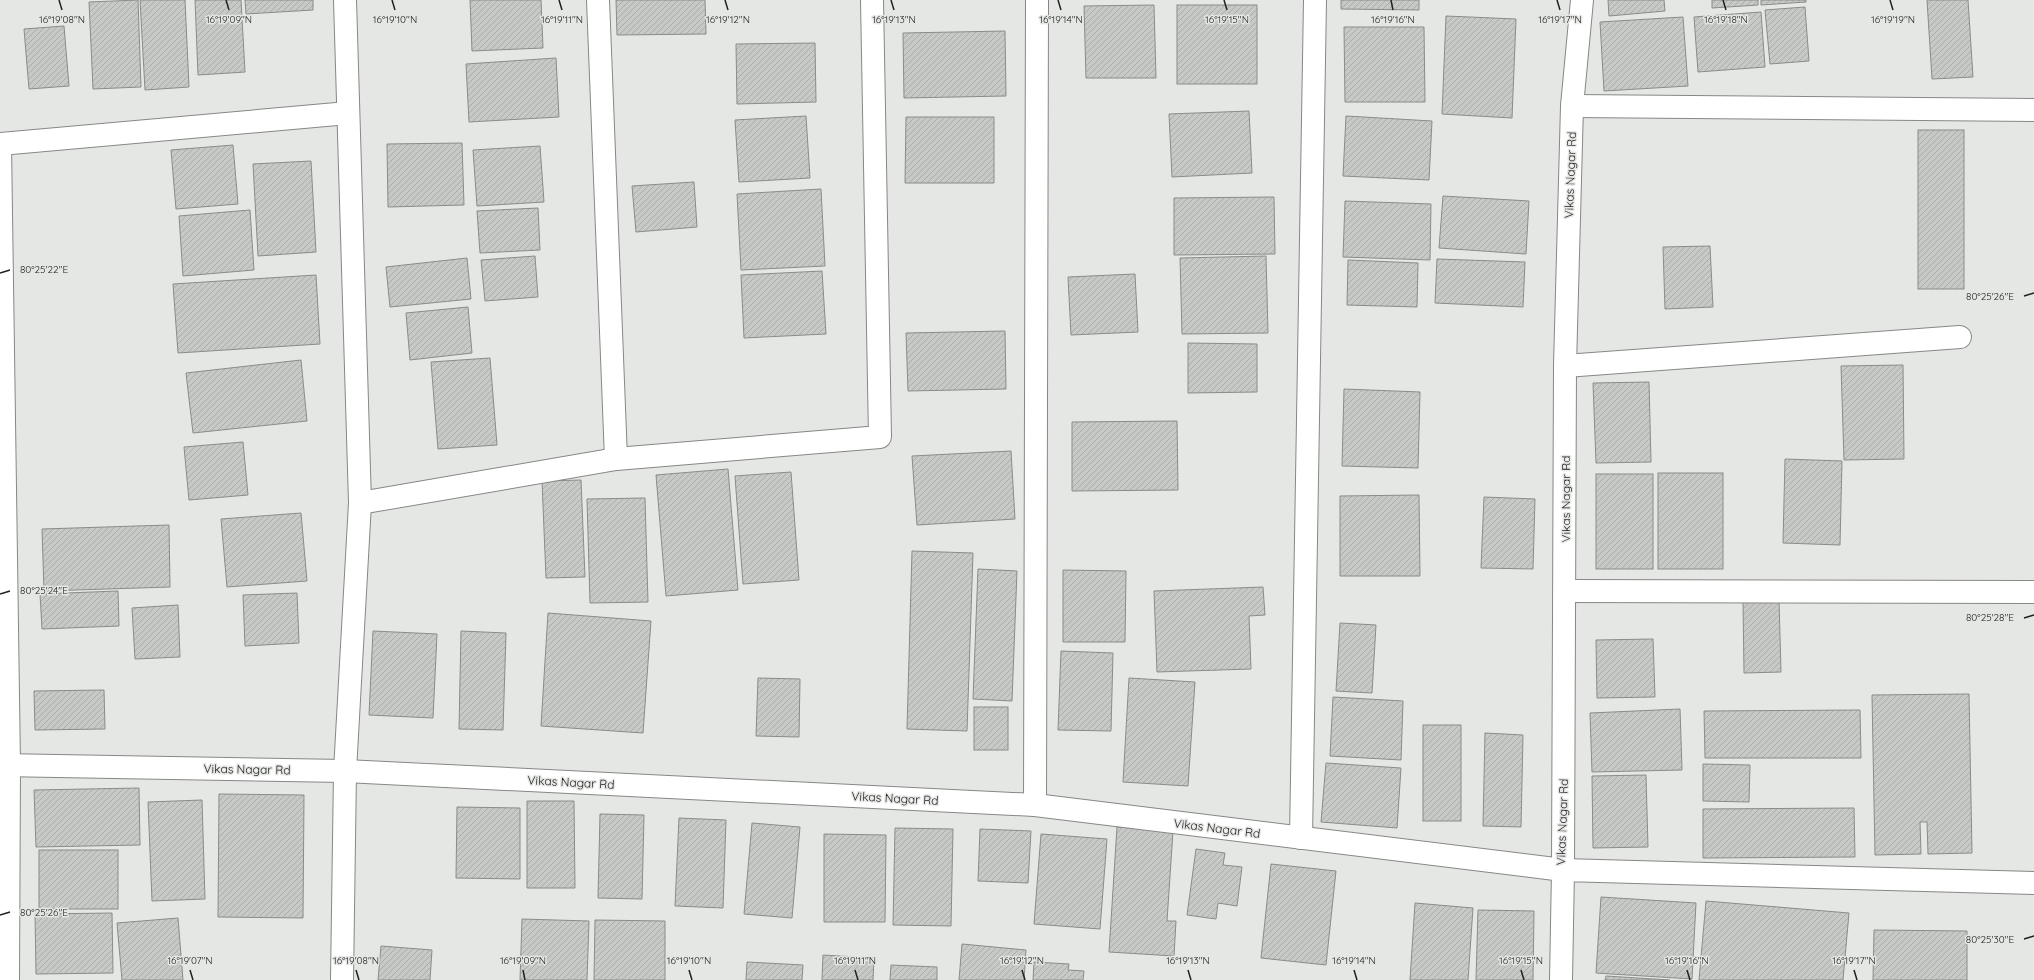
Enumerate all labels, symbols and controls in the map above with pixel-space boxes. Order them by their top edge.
text: 16°19'08"N [39,13,85,26]
text: 16°19'09"N [206,13,252,26]
text: 16°19'10"N [373,13,417,26]
text: 16°19'11"N [541,13,583,26]
text: 16°19'12"N [706,13,750,26]
text: 16°19'13"N [872,13,916,26]
text: 16°19'14"N [1039,13,1083,26]
text: 16°19'15"N [1205,13,1249,26]
text: 16°19'16"N [1371,13,1415,26]
text: 16°19'17"N [1538,13,1582,26]
text: 16°19'18"N [1704,13,1748,26]
text: 16°19'19"N [1871,13,1915,26]
street label: Vikas Nagar Rd [1561,131,1579,219]
text: 80°25'22"E [20,263,68,276]
text: 80°25'26"E [1966,290,2014,303]
street label: Vikas Nagar Rd [1558,456,1573,542]
text: 80°25'24"E [20,584,68,597]
text: 80°25'28"E [1966,611,2014,624]
street label: Vikas Nagar Rd [203,761,291,777]
street label: Vikas Nagar Rd [527,772,615,792]
street label: Vikas Nagar Rd [1553,778,1571,866]
street label: Vikas Nagar Rd [851,788,939,808]
street label: Vikas Nagar Rd [1173,815,1261,841]
text: 80°25'26"E [20,906,68,919]
text: 80°25'30"E [1966,933,2014,946]
text: 16°19'07"N [167,954,213,967]
text: 16°19'08"N [333,954,379,967]
text: 16°19'09"N [500,954,546,967]
text: 16°19'10"N [667,954,711,967]
text: 16°19'11"N [834,954,876,967]
text: 16°19'12"N [1000,954,1044,967]
text: 16°19'13"N [1166,954,1210,967]
text: 16°19'14"N [1332,954,1376,967]
text: 16°19'15"N [1499,954,1543,967]
text: 16°19'16"N [1665,954,1709,967]
text: 16°19'17"N [1832,954,1876,967]

